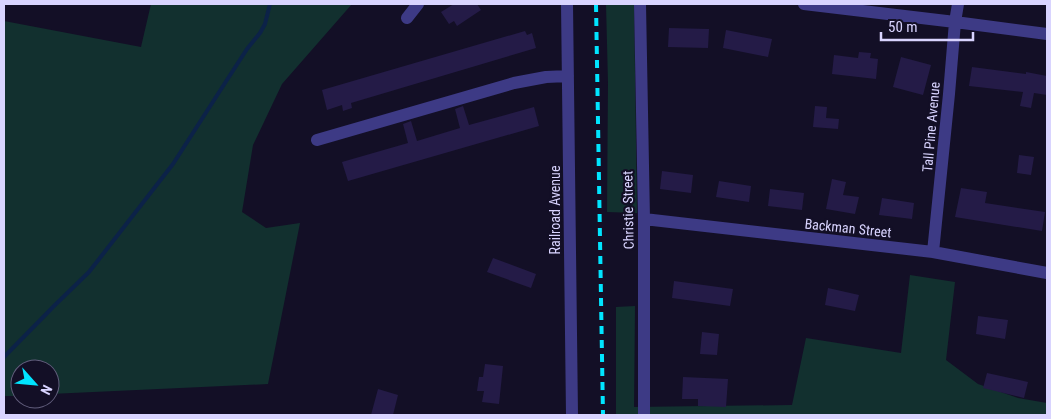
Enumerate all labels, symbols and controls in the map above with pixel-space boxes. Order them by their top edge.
scale bar [881,10,974,42]
text: 50 m [888,18,918,36]
street label: Tall Pine Avenue [919,81,943,173]
street label: Railroad Avenue [547,165,563,254]
street label: Christie Street [619,171,637,249]
street label: Backman Street [804,215,892,241]
north arrow [10,359,60,409]
text: N [38,382,56,397]

